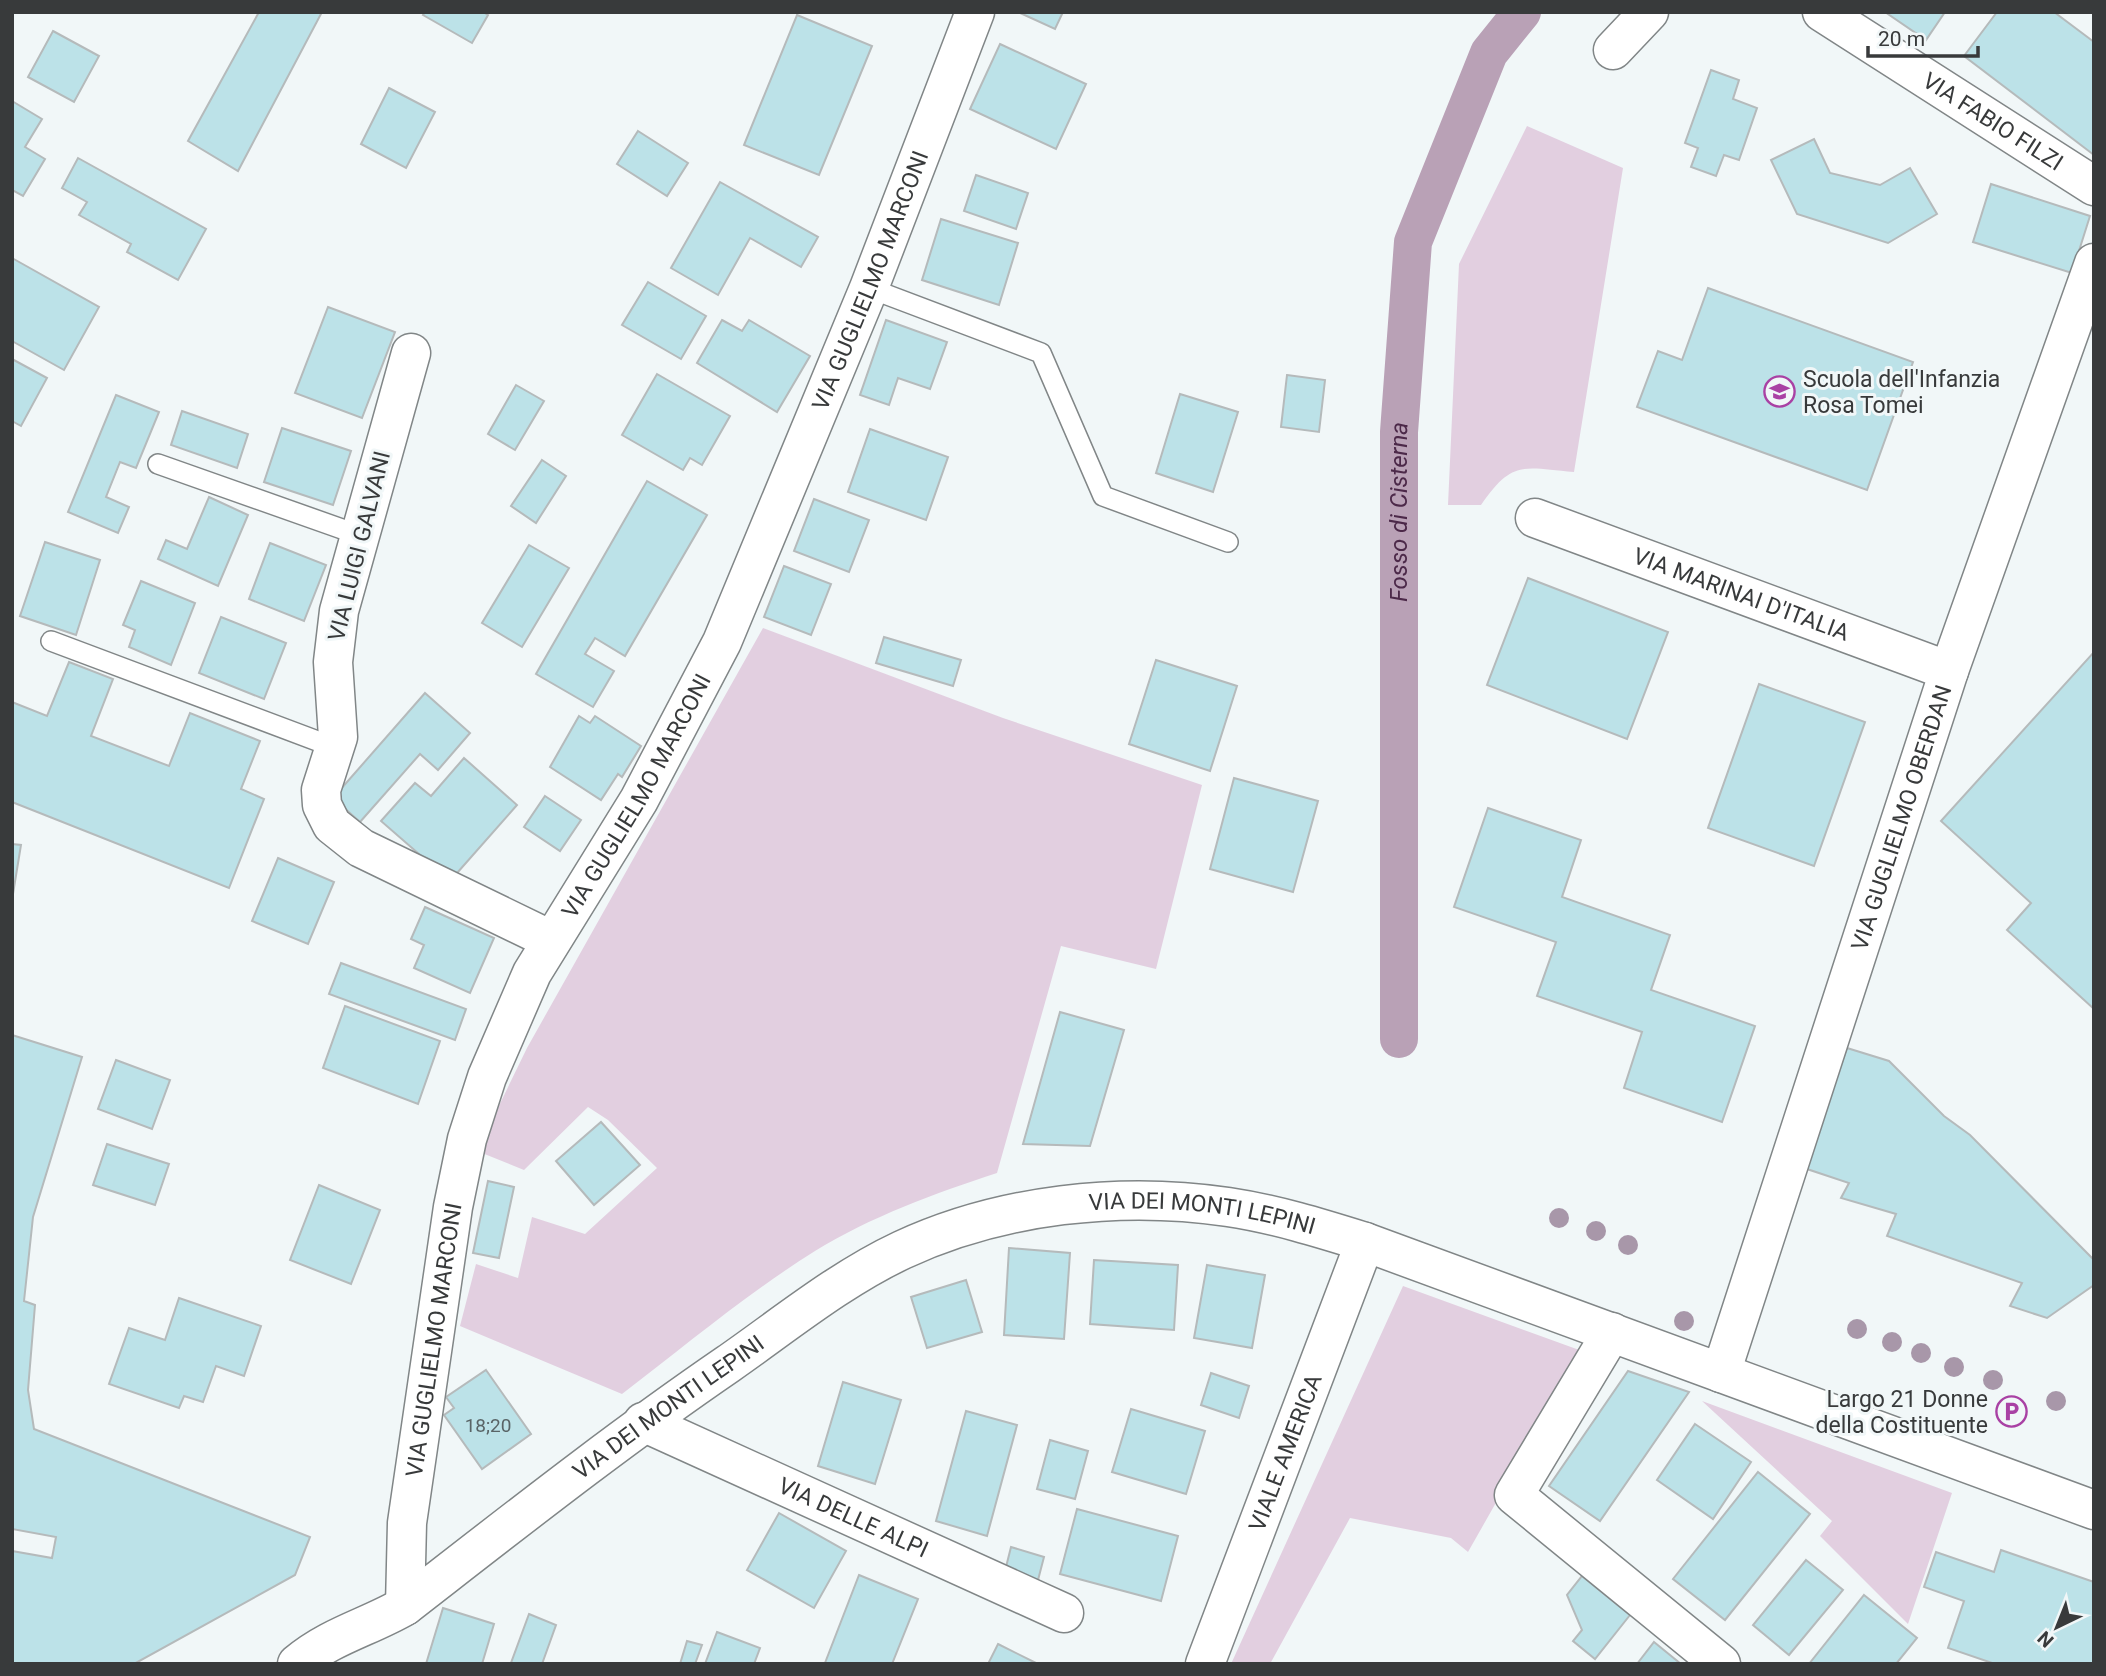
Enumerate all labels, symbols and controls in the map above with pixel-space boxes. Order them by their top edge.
scale bar [1868,14,1978,58]
text: 20 m [1878,27,1925,51]
street label: VIA FABIO FILZI [1918,67,2068,177]
street label: VIA GUGLIELMO MARCONI [807,147,934,414]
place label: Scuola dell'Infanzia Rosa Tomei [1803,366,2000,419]
school or university icon: Scuola dell'Infanzia Rosa Tomei [1763,375,1797,409]
water label: Fosso di Cisterna [1385,421,1414,602]
street label: VIA LUIGI GALVANI [323,448,396,644]
street label: VIA MARINAI D'ITALIA [1630,543,1853,647]
street label: VIA GUGLIELMO MARCONI [556,669,717,923]
street label: VIA GUGLIELMO OBERDAN [1846,682,1958,954]
street label: VIA DEI MONTI LEPINI [1088,1187,1318,1240]
street label: VIA GUGLIELMO MARCONI [401,1200,468,1479]
street label: VIA DEI MONTI LEPINI [568,1330,769,1485]
street label: VIALE AMERICA [1244,1370,1328,1535]
place label: Largo 21 Donne della Costituente [1816,1386,1988,1439]
parking icon: Largo 21 Donne della Costituente [1994,1395,2028,1429]
house number: 18;20 [465,1414,511,1437]
street label: VIA DELLE ALPI [774,1472,932,1564]
north arrow [2022,1592,2092,1662]
text: N [2033,1626,2058,1652]

